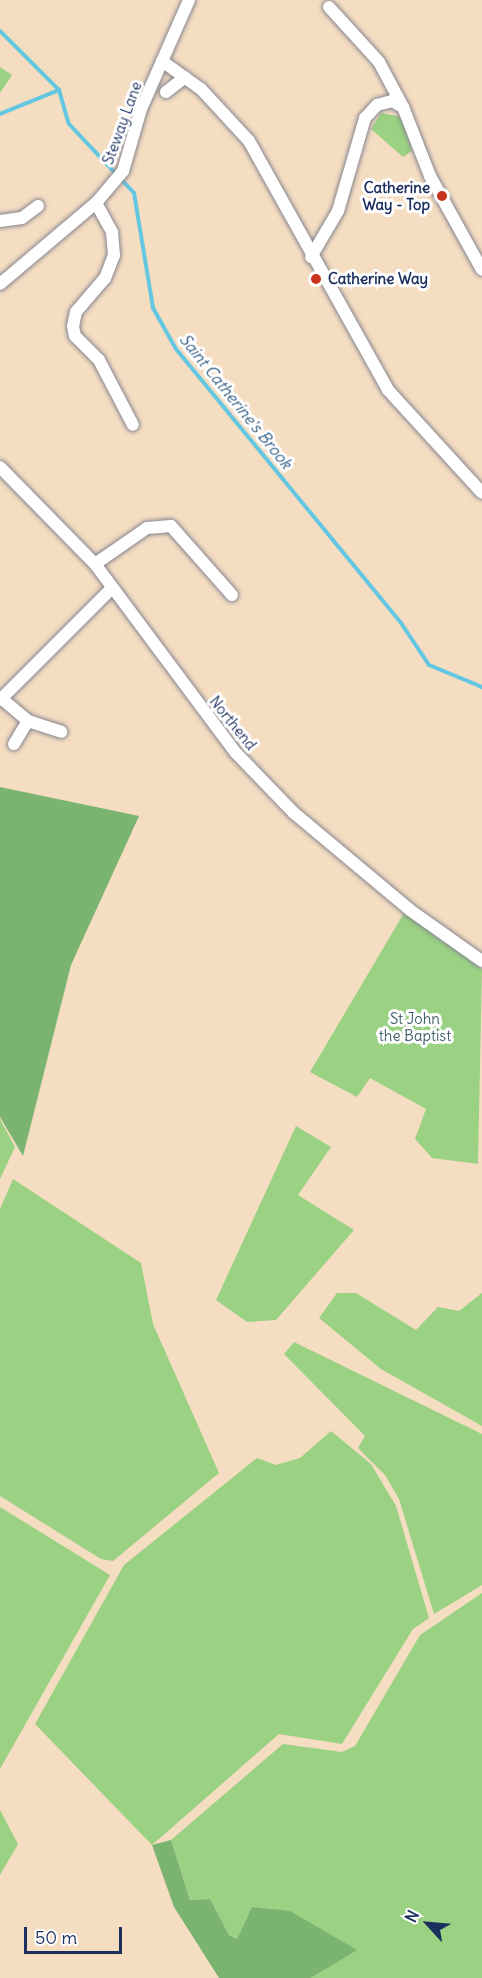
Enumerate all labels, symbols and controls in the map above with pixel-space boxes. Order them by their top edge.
street label: Steway Lane [99,79,145,167]
place label: Catherine Way - Top [362,178,430,213]
marker: Catherine Way - Top [435,189,449,203]
place label: Catherine Way [328,270,428,288]
marker: Catherine Way [309,272,323,286]
water label: Saint Catherine's Brook [176,330,296,472]
street label: Northend [206,692,260,754]
park label: St John the Baptist [379,1009,451,1044]
north arrow [398,1894,458,1954]
text: N [400,1907,423,1925]
scale bar [27,1915,124,1953]
text: 50 m [35,1926,77,1949]

